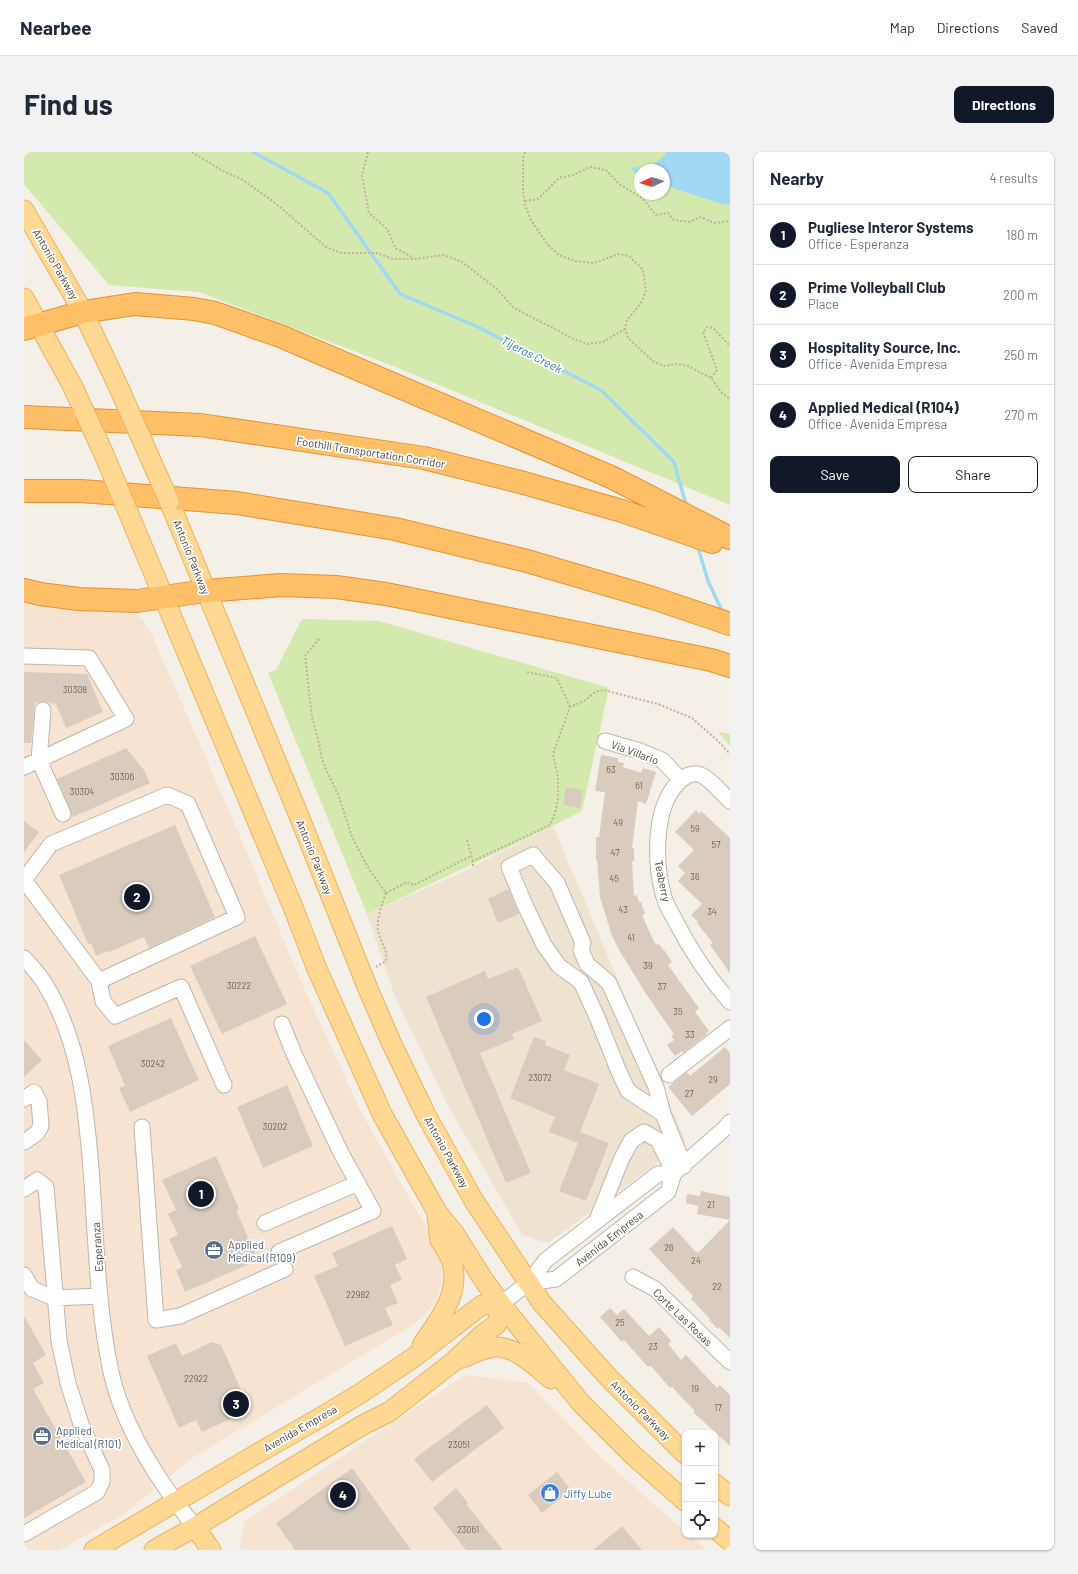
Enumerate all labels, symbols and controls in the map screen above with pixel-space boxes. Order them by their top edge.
text: Nearbee [20,16,92,39]
text: Map [890,19,915,36]
text: Directions [937,19,999,36]
text: Saved [1021,19,1058,36]
button: Directions [954,86,1054,123]
text: Find us [24,87,113,121]
north arrow [634,164,670,200]
text: Nearby [770,168,824,188]
text: 4 results [990,170,1038,186]
text: Pugliese Interor Systems [808,218,974,236]
street label: Antonio Parkway [31,226,81,302]
text: 1 [781,227,785,243]
text: 180 m [1006,227,1038,243]
text: Office · Esperanza [808,236,909,252]
text: Prime Volleyball Club [808,278,946,296]
text: 2 [779,287,787,303]
text: 200 m [1003,287,1038,303]
text: Place [808,296,839,312]
water label: Tijeras Creek [499,333,565,375]
text: Hospitality Source, Inc. [808,338,961,356]
text: 3 [779,347,787,363]
text: 250 m [1004,347,1038,363]
text: Office · Avenida Empresa [808,356,947,372]
text: Applied Medical (R104) [808,398,959,416]
text: 4 [779,407,787,423]
text: 270 m [1004,407,1038,423]
text: Office · Avenida Empresa [808,416,947,432]
street label: Foothill Transportation Corridor [296,434,446,470]
button: Save [770,456,900,493]
button: Share [908,456,1038,493]
street label: Antonio Parkway [171,518,213,596]
house number: 30308 [63,684,87,695]
street label: Via Villario [609,737,661,767]
house number: 63 [606,764,616,775]
house number: 30306 [110,771,134,782]
house number: 61 [635,780,643,791]
house number: 30304 [70,786,94,797]
house number: 49 [613,817,623,828]
street label: Antonio Parkway [294,818,336,896]
house number: 59 [690,823,700,834]
house number: 57 [712,839,721,850]
house number: 47 [611,847,620,858]
street label: Teaberry [653,859,673,903]
house number: 36 [690,871,700,882]
house number: 45 [609,873,619,884]
pin: 2 [124,882,150,912]
house number: 43 [618,904,628,915]
house number: 34 [707,906,717,917]
house number: 41 [627,932,635,943]
house number: 39 [643,960,653,971]
house number: 30222 [227,980,251,991]
house number: 37 [658,981,667,992]
house number: 35 [673,1006,683,1017]
your location [474,1009,494,1029]
house number: 33 [685,1029,695,1040]
house number: 30242 [141,1058,165,1069]
house number: 23072 [528,1072,552,1083]
house number: 29 [708,1074,718,1085]
house number: 27 [684,1088,694,1099]
street label: Antonio Parkway [422,1114,472,1190]
house number: 30202 [263,1121,287,1132]
pin: 1 [188,1179,214,1209]
house number: 21 [707,1199,715,1210]
street label: Avenida Empresa [573,1208,645,1268]
street label: Esperanza [89,1222,105,1272]
place label: Applied Medical (R109) [228,1238,295,1264]
office icon: Applied Medical (R109) [203,1239,225,1261]
house number: 26 [664,1242,674,1253]
house number: 24 [691,1255,701,1266]
house number: 22 [712,1281,722,1292]
street label: Corte Las Rosas [651,1286,715,1348]
house number: 22982 [346,1289,370,1300]
house number: 25 [615,1317,625,1328]
house number: 23 [648,1341,658,1352]
house number: 22922 [184,1373,208,1384]
street label: Antonio Parkway [608,1377,674,1443]
house number: 19 [691,1383,699,1394]
pin: 3 [223,1389,249,1419]
street label: Avenida Empresa [261,1402,339,1454]
house number: 17 [714,1402,722,1413]
place label: Applied Medical (R101) [56,1424,121,1450]
office icon: Applied Medical (R101) [31,1425,53,1447]
map controls [682,1430,718,1538]
button: + [682,1430,718,1466]
house number: 23051 [448,1439,470,1450]
button: − [682,1466,718,1502]
pin: 4 [330,1480,356,1510]
shop icon: Jiffy Lube [539,1482,561,1504]
place label: Jiffy Lube [564,1487,612,1500]
button: locate [682,1502,718,1538]
house number: 23061 [457,1524,479,1535]

